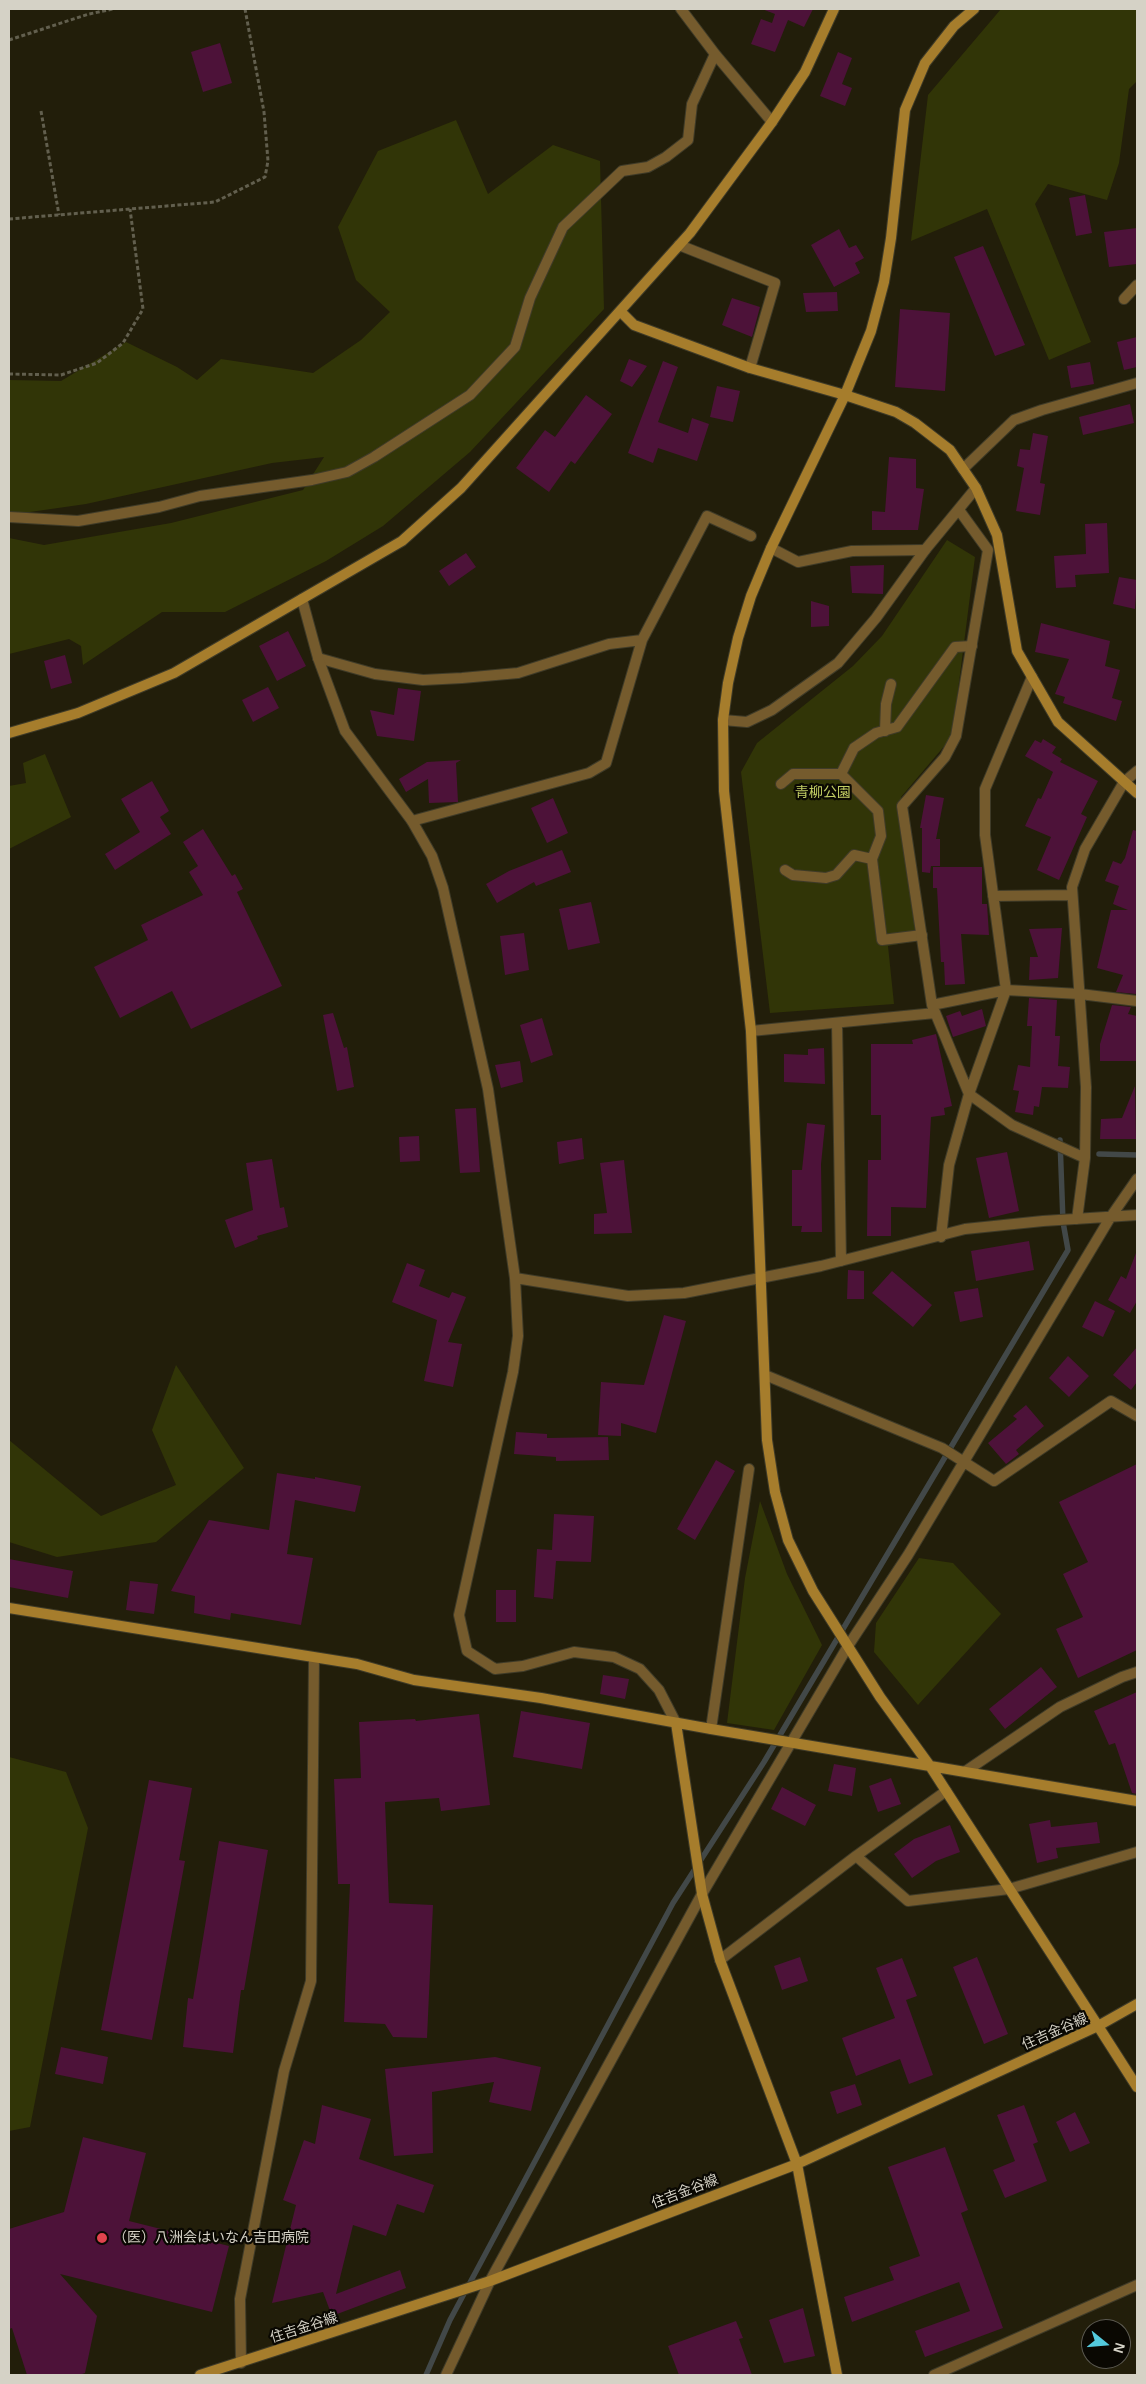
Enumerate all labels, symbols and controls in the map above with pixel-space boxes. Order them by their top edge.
park label: 青柳公園 [795,785,851,801]
street label: 住吉金谷線 [1020,2010,1090,2054]
street label: 住吉金谷線 [649,2172,721,2212]
place label: （医）八洲会はいなん吉田病院 [113,2230,309,2246]
marker: （医）八洲会はいなん吉田病院 [95,2231,109,2245]
street label: 住吉金谷線 [268,2309,340,2347]
north arrow [1081,2319,1131,2369]
text: N [1110,2341,1129,2355]

